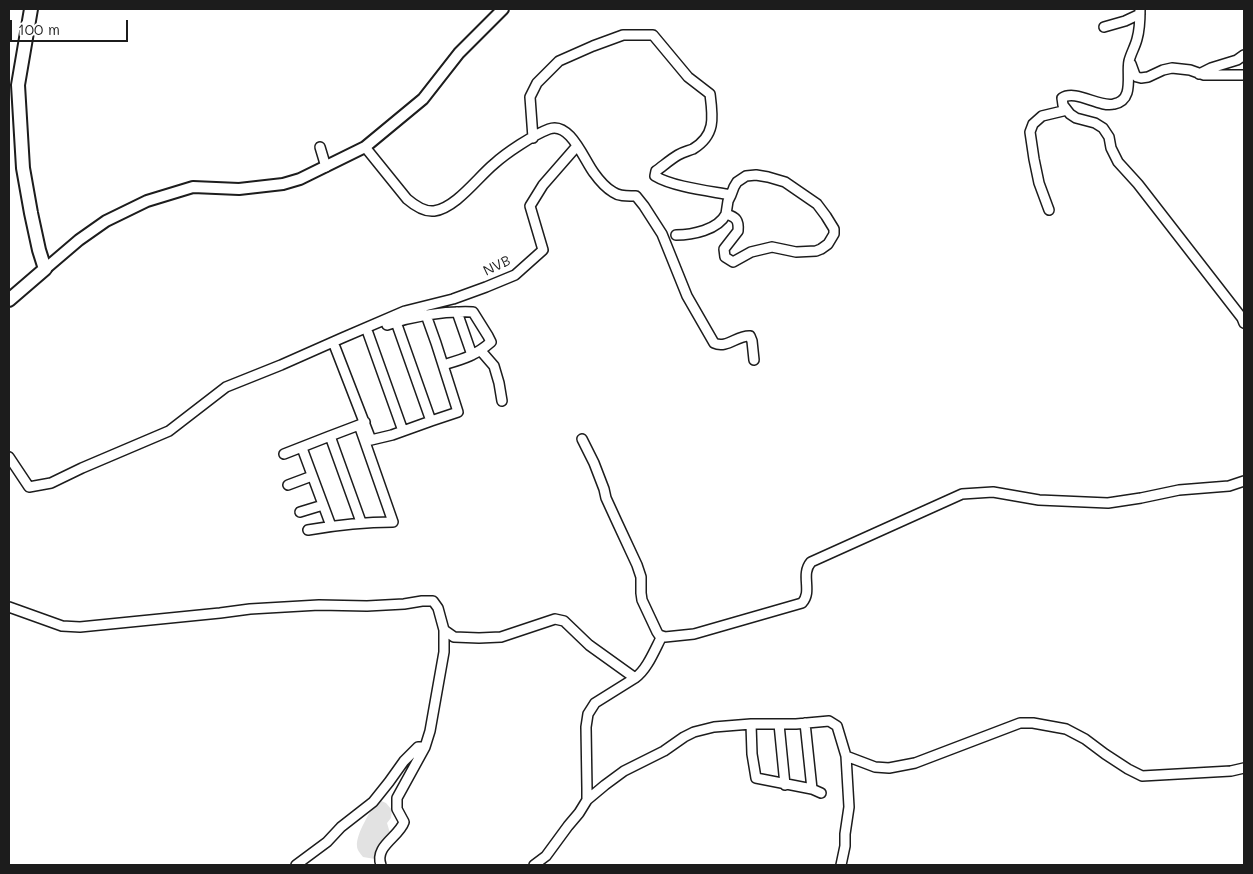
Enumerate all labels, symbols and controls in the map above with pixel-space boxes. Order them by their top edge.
scale bar [12,10,130,42]
text: 100 m [18,19,60,39]
street label: NVB [481,252,513,280]

